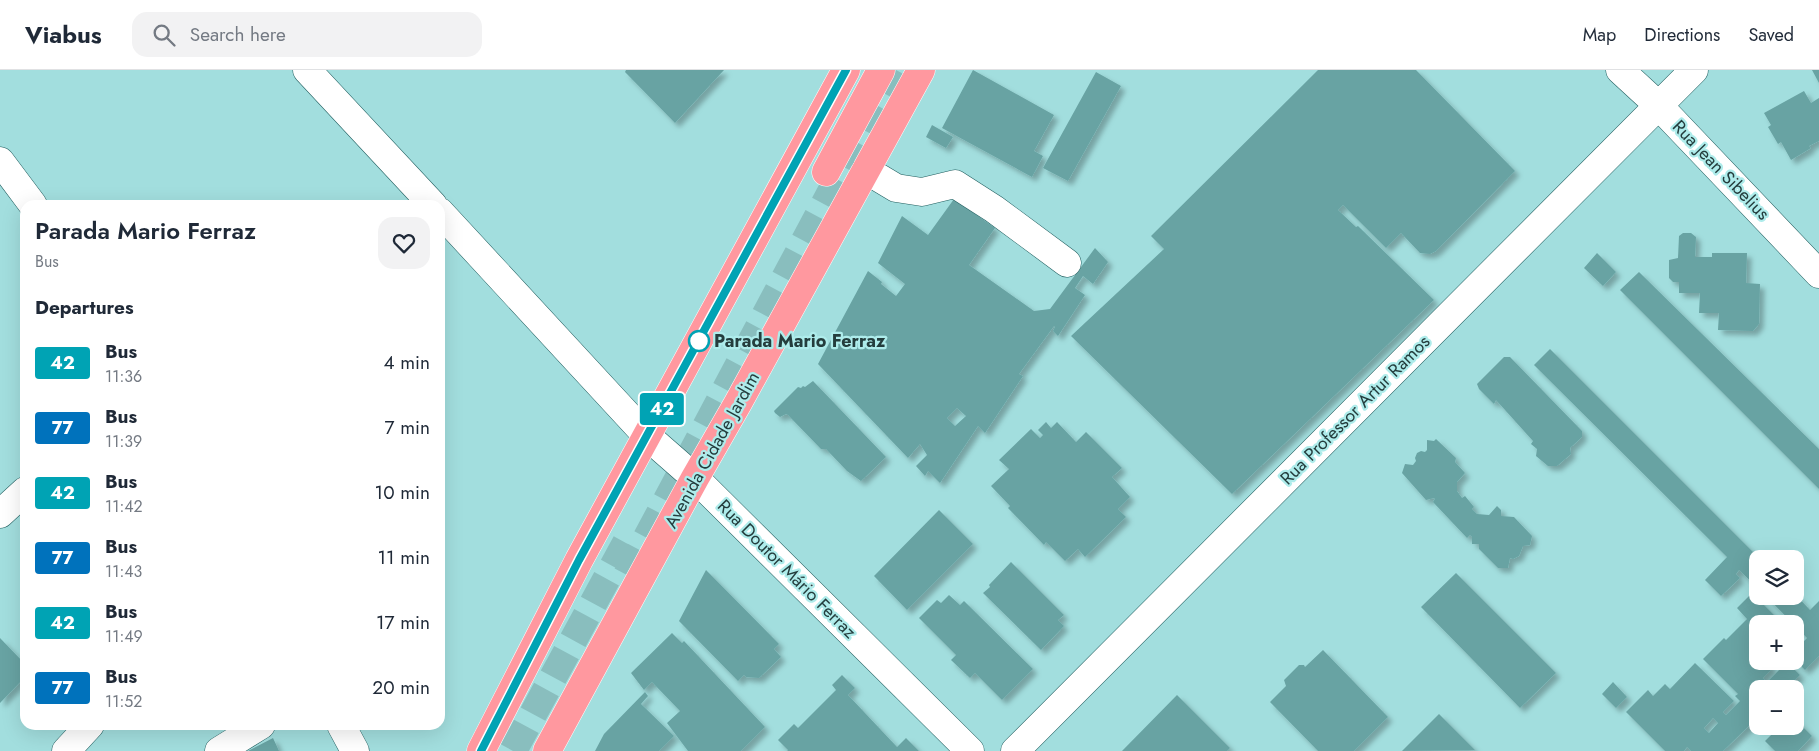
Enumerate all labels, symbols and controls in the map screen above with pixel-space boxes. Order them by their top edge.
search box [132,12,482,57]
text: Viabus [25,17,102,52]
icon: search [150,21,178,49]
text: Search here [190,21,286,48]
text: Map [1583,22,1616,48]
text: Directions [1644,22,1720,48]
text: Saved [1748,22,1794,48]
street label: Rua Jean Sibelius [1666,114,1776,226]
text: Parada Mario Ferraz [35,213,256,248]
button: heart [378,217,430,269]
text: Bus [35,250,59,273]
text: Departures [35,294,134,321]
place label: Parada Mario Ferraz [714,328,886,354]
street label: Rua Professor Artur Ramos [1274,329,1436,491]
marker: Parada Mario Ferraz [688,330,710,352]
text: Bus [105,338,137,365]
text: 4 min [383,349,430,376]
text: 42 [50,350,75,376]
text: 11:36 [105,365,142,388]
street label: Avenida Cidade Jardim [658,367,766,533]
line badge: 42 [640,393,684,425]
text: 42 [650,396,674,422]
text: Bus [105,403,137,430]
text: 7 min [385,414,430,441]
text: 77 [52,415,73,441]
text: 11:39 [105,430,142,453]
text: Bus [105,468,137,495]
text: 10 min [375,479,430,506]
text: 42 [50,480,75,506]
street label: Rua Doutor Mário Ferraz [712,494,863,645]
text: 11:42 [105,495,143,518]
text: Bus [105,533,137,560]
text: 11 min [377,544,430,571]
text: 77 [52,545,73,571]
map controls [1749,550,1804,735]
button: layers [1749,550,1804,605]
text: 11:43 [105,560,142,583]
text: Bus [105,598,137,625]
text: 17 min [376,609,430,636]
text: 42 [50,610,75,636]
button: + [1749,615,1804,670]
text: 11:49 [105,625,143,648]
text: Bus [105,663,137,690]
text: 20 min [372,674,430,701]
text: 77 [52,675,73,701]
button: − [1749,680,1804,735]
text: 11:52 [105,690,142,713]

